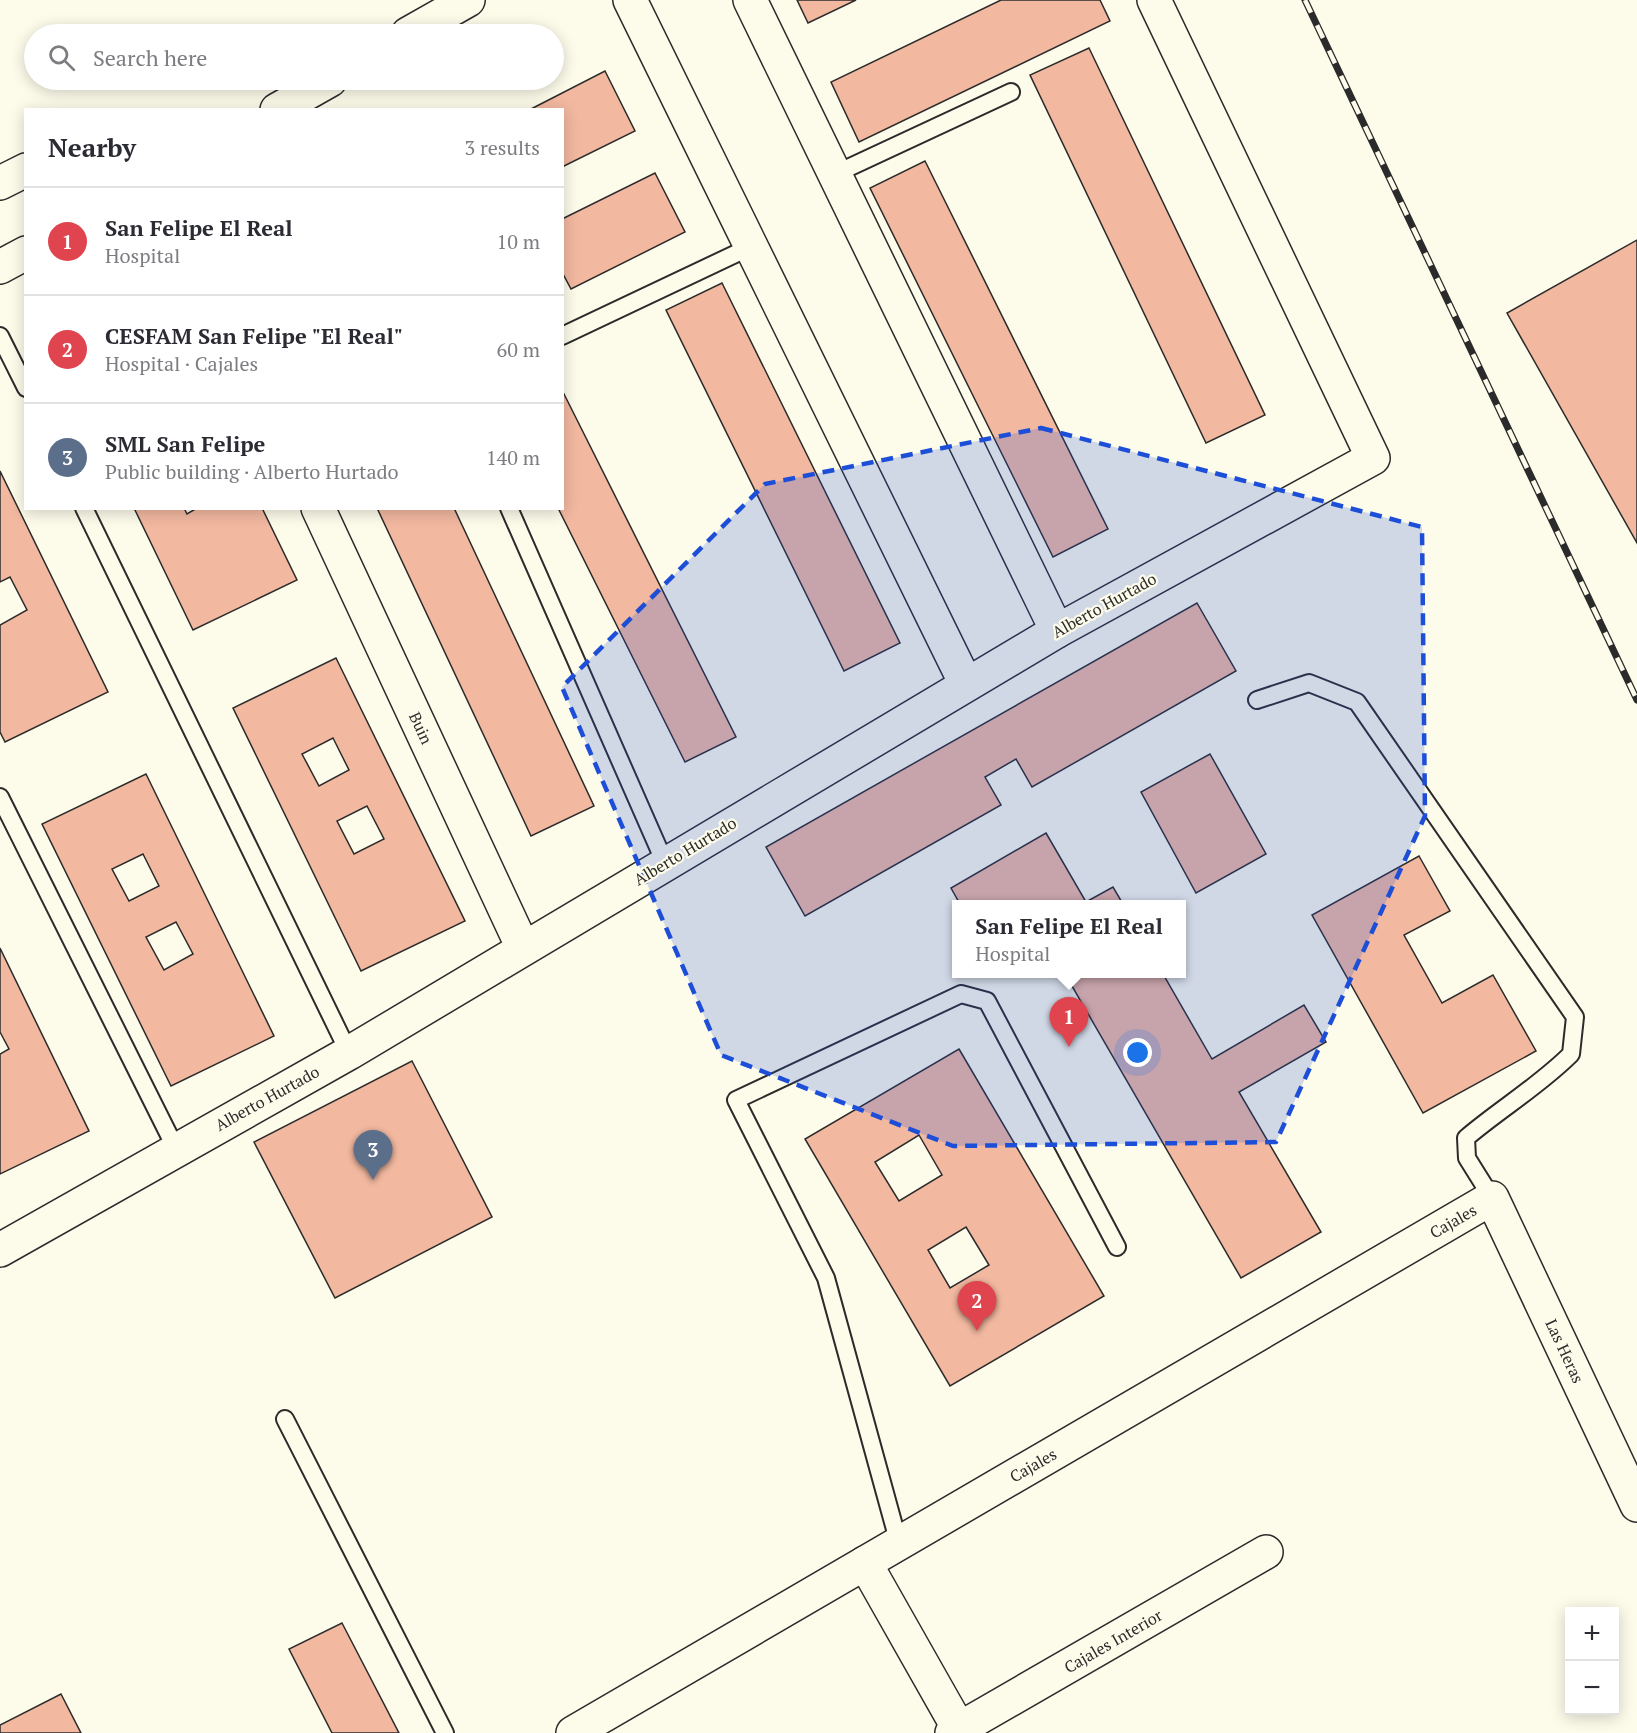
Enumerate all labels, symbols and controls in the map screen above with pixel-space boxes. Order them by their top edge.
search box [24,24,564,90]
icon: search [45,41,78,74]
text: Search here [93,43,207,72]
text: Nearby [48,130,136,164]
text: 3 results [465,134,540,161]
text: San Felipe El Real [105,213,293,242]
text: 1 [62,228,73,255]
text: 10 m [497,228,540,255]
text: Hospital [105,242,180,269]
text: CESFAM San Felipe "El Real" [105,321,403,350]
text: 2 [62,336,73,363]
text: 60 m [497,336,540,363]
text: Hospital · Cajales [105,350,258,377]
text: SML San Felipe [105,429,265,458]
text: 3 [62,444,73,471]
text: 140 m [486,444,540,471]
text: Public building · Alberto Hurtado [105,458,399,485]
street label: Alberto Hurtado [1048,567,1160,643]
street label: Buin [404,708,438,748]
street label: Alberto Hurtado [630,812,741,890]
popup [952,900,1186,978]
text: San Felipe El Real [975,911,1163,940]
text: Hospital [975,940,1050,967]
pin: 1 [1050,998,1088,1047]
your location [1123,1038,1152,1067]
street label: Alberto Hurtado [211,1060,323,1136]
pin: 3 [354,1130,392,1180]
street label: Cajales [1425,1199,1481,1243]
pin: 2 [958,1282,996,1331]
street label: Las Heras [1541,1315,1589,1387]
street label: Cajales [1005,1443,1061,1487]
street label: Cajales Interior [1060,1604,1167,1678]
map controls [1565,1607,1619,1715]
button: + [1565,1607,1619,1661]
button: − [1565,1661,1619,1715]

